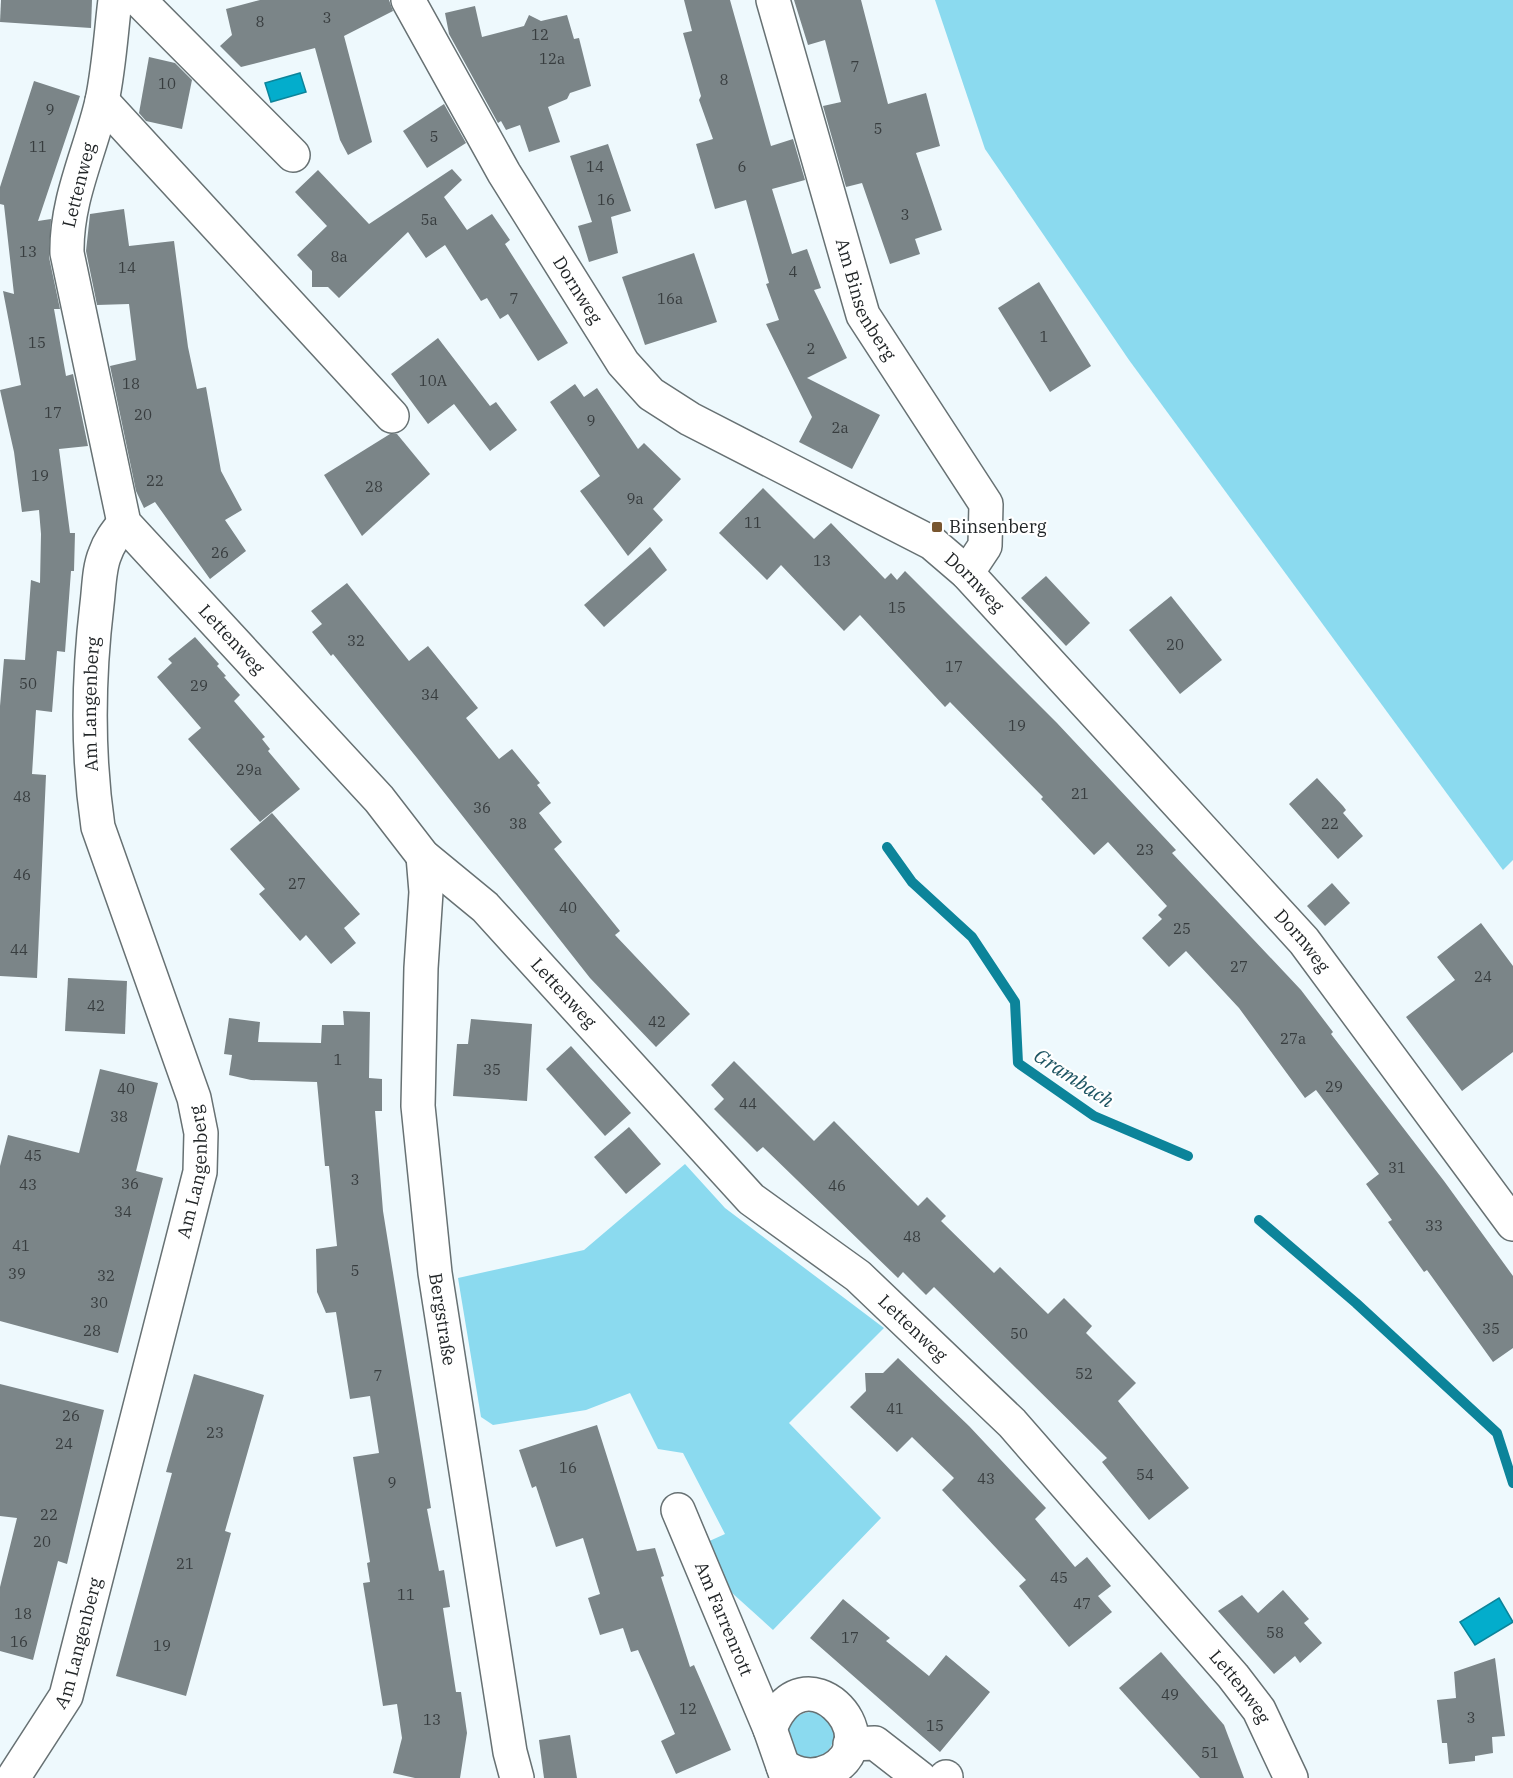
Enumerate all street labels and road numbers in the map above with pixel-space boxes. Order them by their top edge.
street label: Lettenweg [57,140,100,230]
street label: Am Binsenberg [831,235,902,365]
street label: Dornweg [548,252,608,328]
street label: Dornweg [940,547,1009,617]
street label: Lettenweg [194,599,270,679]
street label: Am Langenberg [78,636,105,772]
street label: Dornweg [1270,904,1336,977]
street label: Lettenweg [526,953,602,1033]
street label: Am Langenberg [172,1103,212,1241]
street label: Bergstraße [424,1271,461,1367]
street label: Lettenweg [874,1289,953,1366]
street label: Am Farrenrott [690,1558,758,1679]
street label: Am Langenberg [49,1575,107,1713]
street label: Lettenweg [1204,1645,1276,1727]

